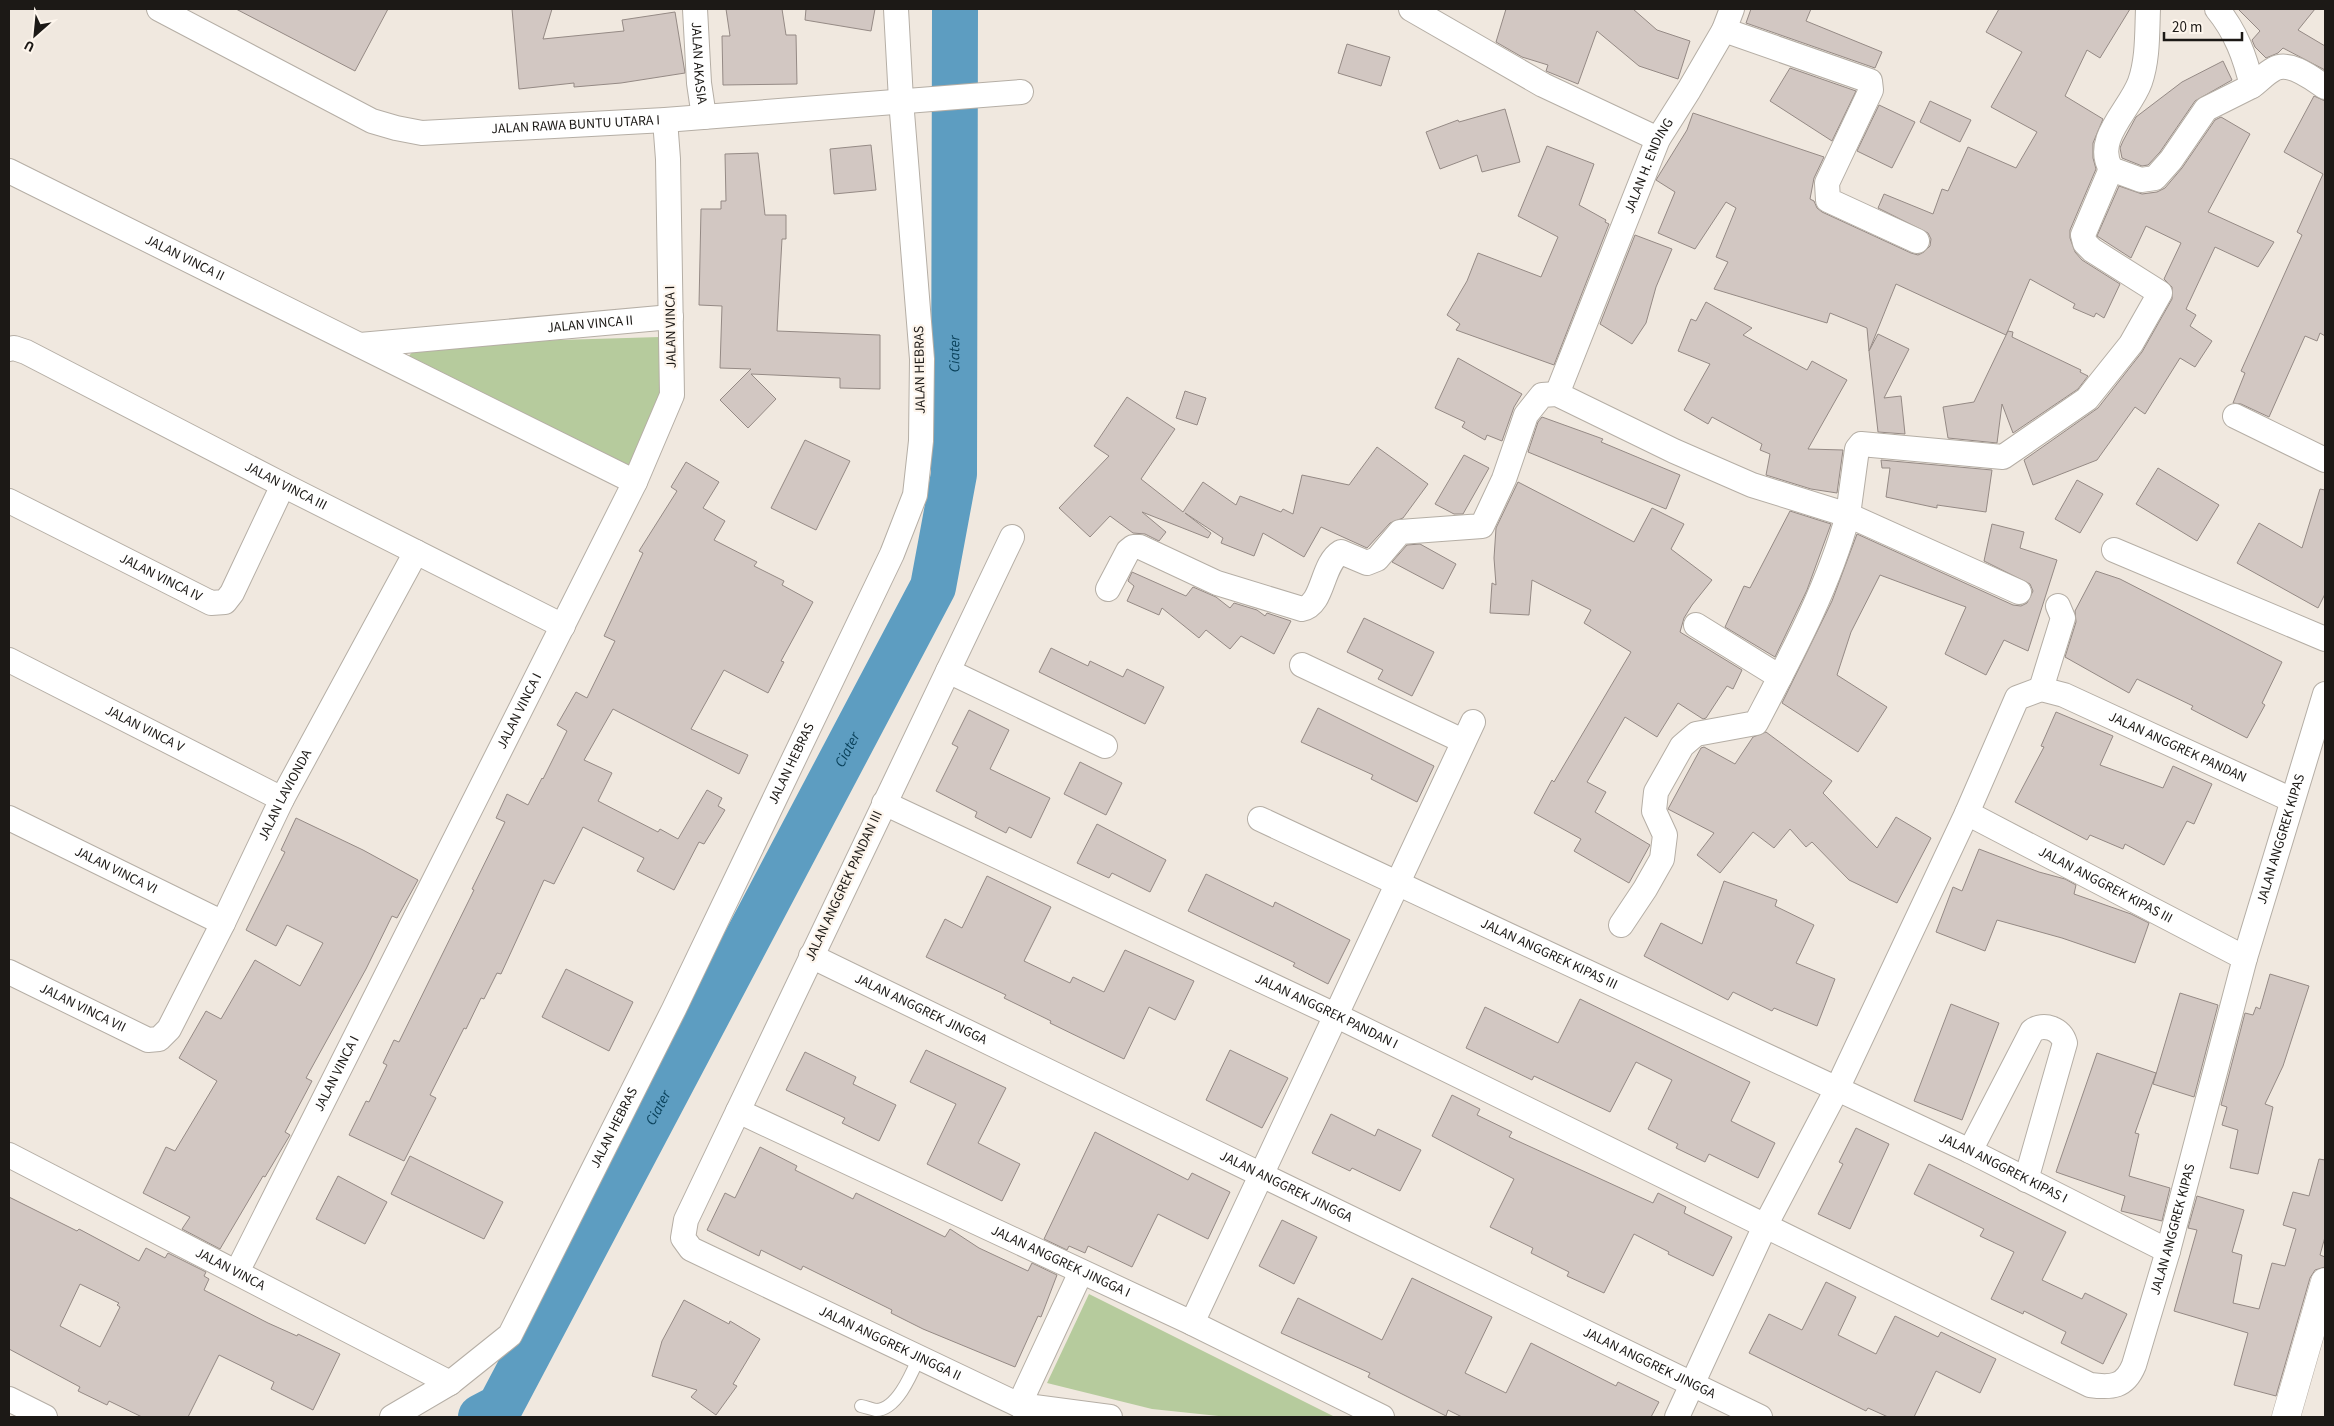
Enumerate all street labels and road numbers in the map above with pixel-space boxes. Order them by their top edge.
street label: JALAN AKASIA [686,21,712,106]
street label: JALAN RAWA BUNTU UTARA I [491,110,661,139]
street label: JALAN H. ENDING [1619,114,1679,217]
street label: JALAN VINCA II [141,230,228,286]
street label: JALAN VINCA I [660,286,682,368]
street label: JALAN VINCA II [546,310,634,338]
street label: JALAN HEBRAS [909,326,931,414]
street label: JALAN VINCA III [241,457,330,515]
street label: JALAN VINCA IV [116,548,206,607]
street label: JALAN VINCA I [492,670,547,753]
street label: JALAN VINCA V [101,700,188,758]
street label: JALAN ANGGREK PANDAN [2105,707,2250,788]
street label: JALAN HEBRAS [763,719,820,808]
street label: JALAN LAVIONDA [253,746,317,844]
street label: JALAN ANGGREK KIPAS [2252,772,2310,907]
street label: JALAN ANGGREK PANDAN III [800,808,888,964]
street label: JALAN VINCA VI [71,842,161,899]
street label: JALAN ANGGREK KIPAS III [2035,842,2176,928]
street label: JALAN ANGGREK KIPAS III [1477,914,1621,995]
street label: JALAN ANGGREK JINGGA [851,969,991,1050]
street label: JALAN ANGGREK PANDAN I [1251,969,1401,1054]
street label: JALAN VINCA VII [36,978,129,1038]
street label: JALAN VINCA I [309,1032,364,1115]
street label: JALAN HEBRAS [585,1084,643,1172]
street label: JALAN ANGGREK KIPAS I [1935,1128,2071,1209]
street label: JALAN ANGGREK JINGGA [1216,1146,1356,1228]
street label: JALAN ANGGREK KIPAS [2145,1162,2200,1297]
street label: JALAN ANGGREK JINGGA I [988,1220,1134,1303]
street label: JALAN VINCA [192,1243,269,1296]
street label: JALAN ANGGREK JINGGA II [816,1301,964,1386]
street label: JALAN ANGGREK JINGGA [1580,1323,1719,1404]

